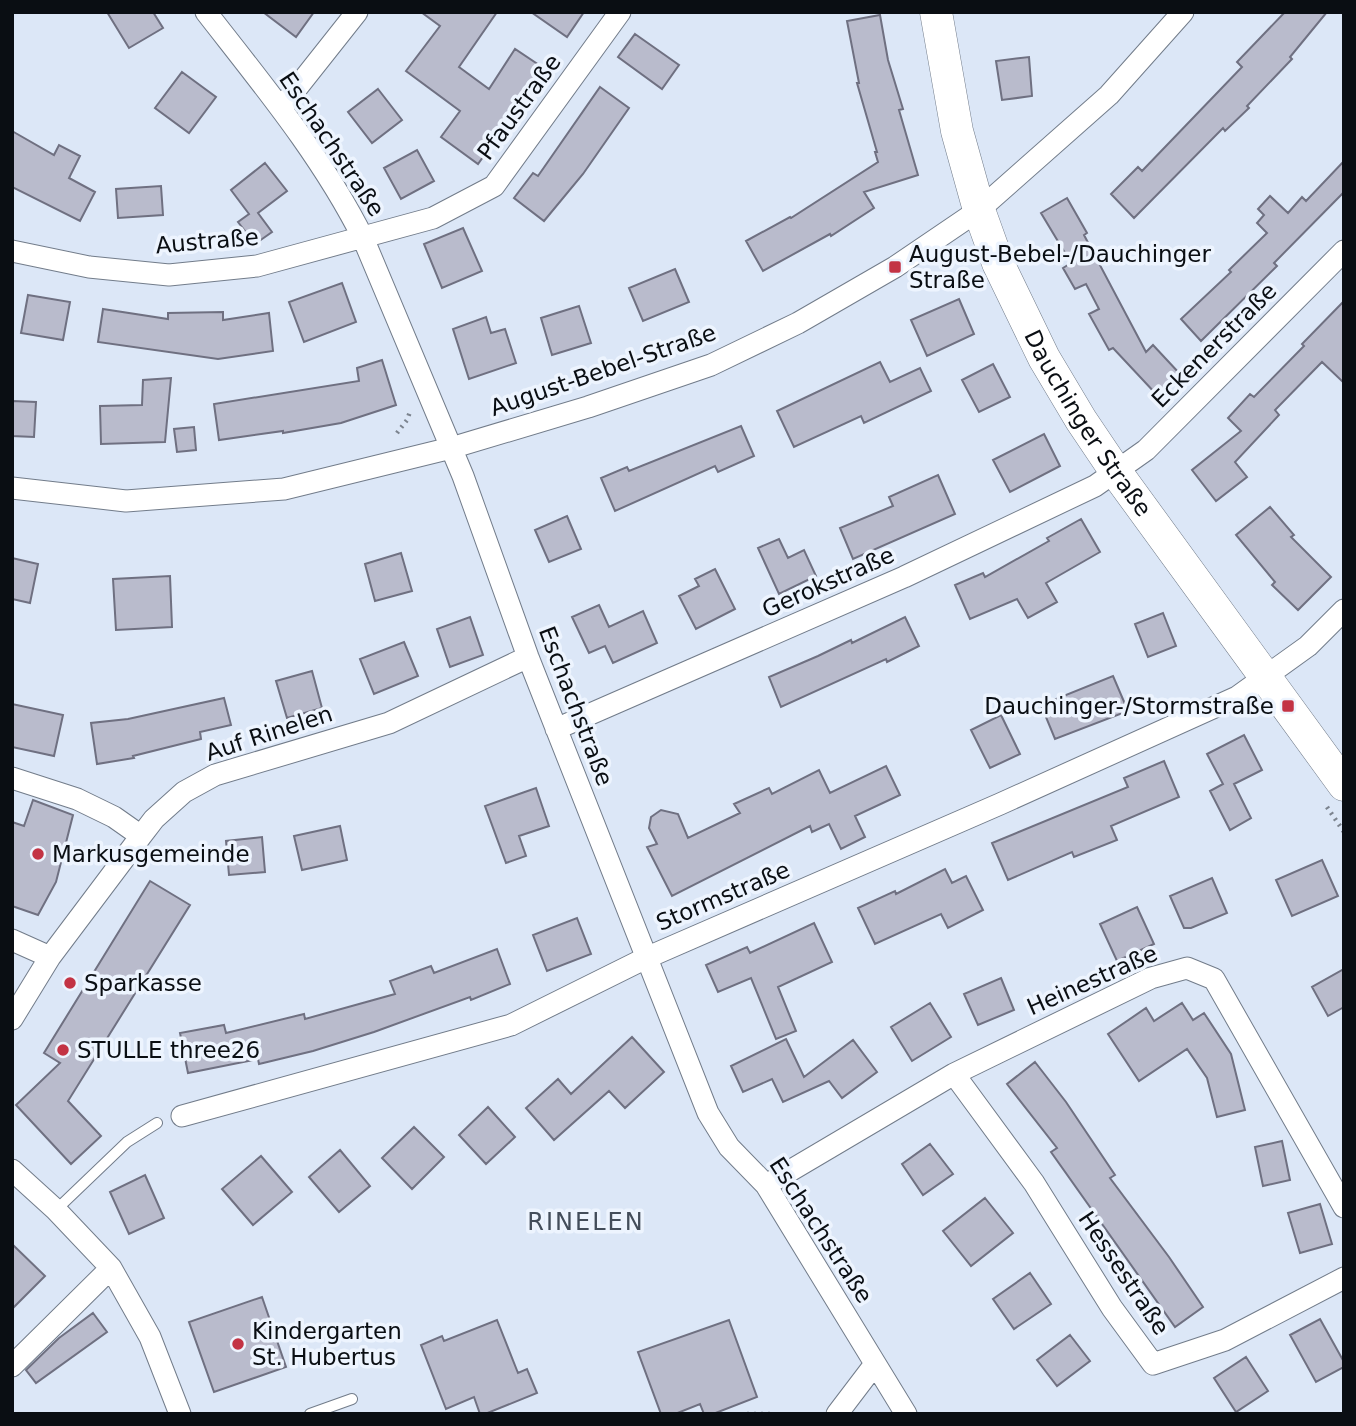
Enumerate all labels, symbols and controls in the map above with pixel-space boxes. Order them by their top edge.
street label: Pfaustraße [472,49,566,165]
street label: Eschachstraße [274,67,390,221]
street label: Austraße [154,224,260,258]
place label: August-Bebel-/Dauchinger Straße [909,241,1211,293]
marker: August-Bebel-/Dauchinger Straße [887,259,903,275]
street label: Eckenerstraße [1146,277,1282,413]
street label: August-Bebel-Straße [487,319,719,421]
street label: Dauchinger Straße [1019,326,1157,521]
street label: Gerokstraße [758,541,898,623]
street label: Eschachstraße [534,623,618,789]
place label: Dauchinger-/Stormstraße [984,693,1274,719]
marker: Dauchinger-/Stormstraße [1280,698,1296,714]
street label: Auf Rinelen [202,700,336,766]
place label: Markusgemeinde [52,841,250,867]
marker: Markusgemeinde [30,846,46,862]
street label: Stormstraße [652,856,794,936]
street label: Heinestraße [1023,940,1161,1020]
place label: Sparkasse [84,970,202,996]
marker: Sparkasse [62,975,78,991]
place label: STULLE three26 [77,1037,260,1063]
marker: STULLE three26 [55,1042,71,1058]
street label: Eschachstraße [764,1152,878,1308]
street label: Hessestraße [1073,1207,1175,1339]
district label: RINELEN [527,1208,645,1236]
place label: Kindergarten St. Hubertus [252,1318,402,1370]
marker: Kindergarten St. Hubertus [230,1336,246,1352]

